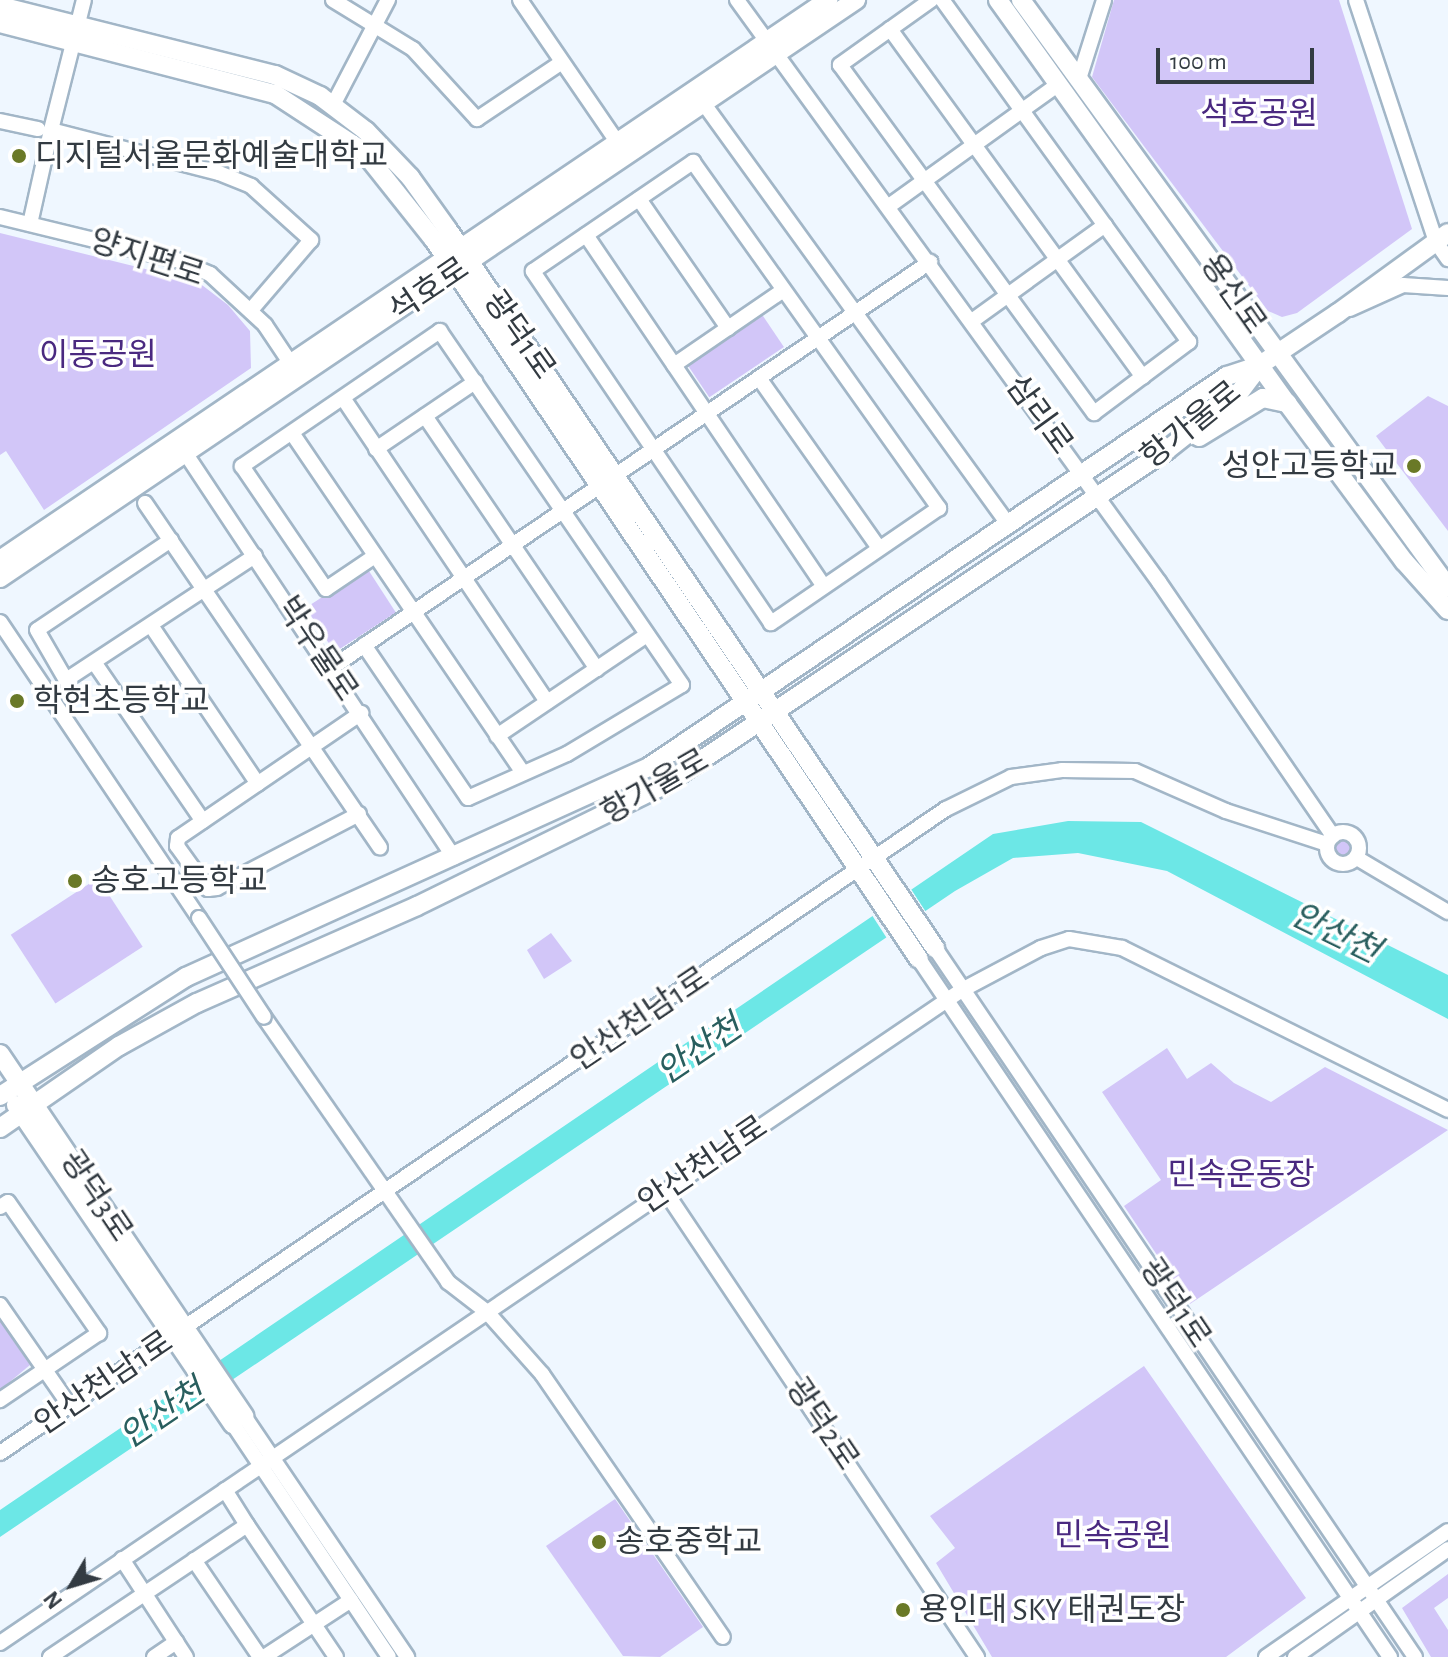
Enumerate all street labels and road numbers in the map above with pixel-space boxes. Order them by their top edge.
street label: 양지편로 [85,222,209,294]
street label: 용신로 [1192,247,1274,341]
street label: 석호로 [382,249,476,331]
street label: 광덕1로 [475,283,563,387]
street label: 삼리로 [998,368,1080,462]
street label: 항가울로 [1133,373,1249,477]
street label: 박우물로 [268,589,366,709]
street label: 항가울로 [594,741,716,833]
street label: 안산천남1로 [564,959,716,1079]
street label: 안산천남로 [631,1108,775,1222]
street label: 광덕3로 [52,1143,140,1249]
street label: 광덕1로 [1131,1251,1219,1355]
street label: 안산천남1로 [28,1323,180,1443]
street label: 광덕2로 [777,1371,867,1477]

